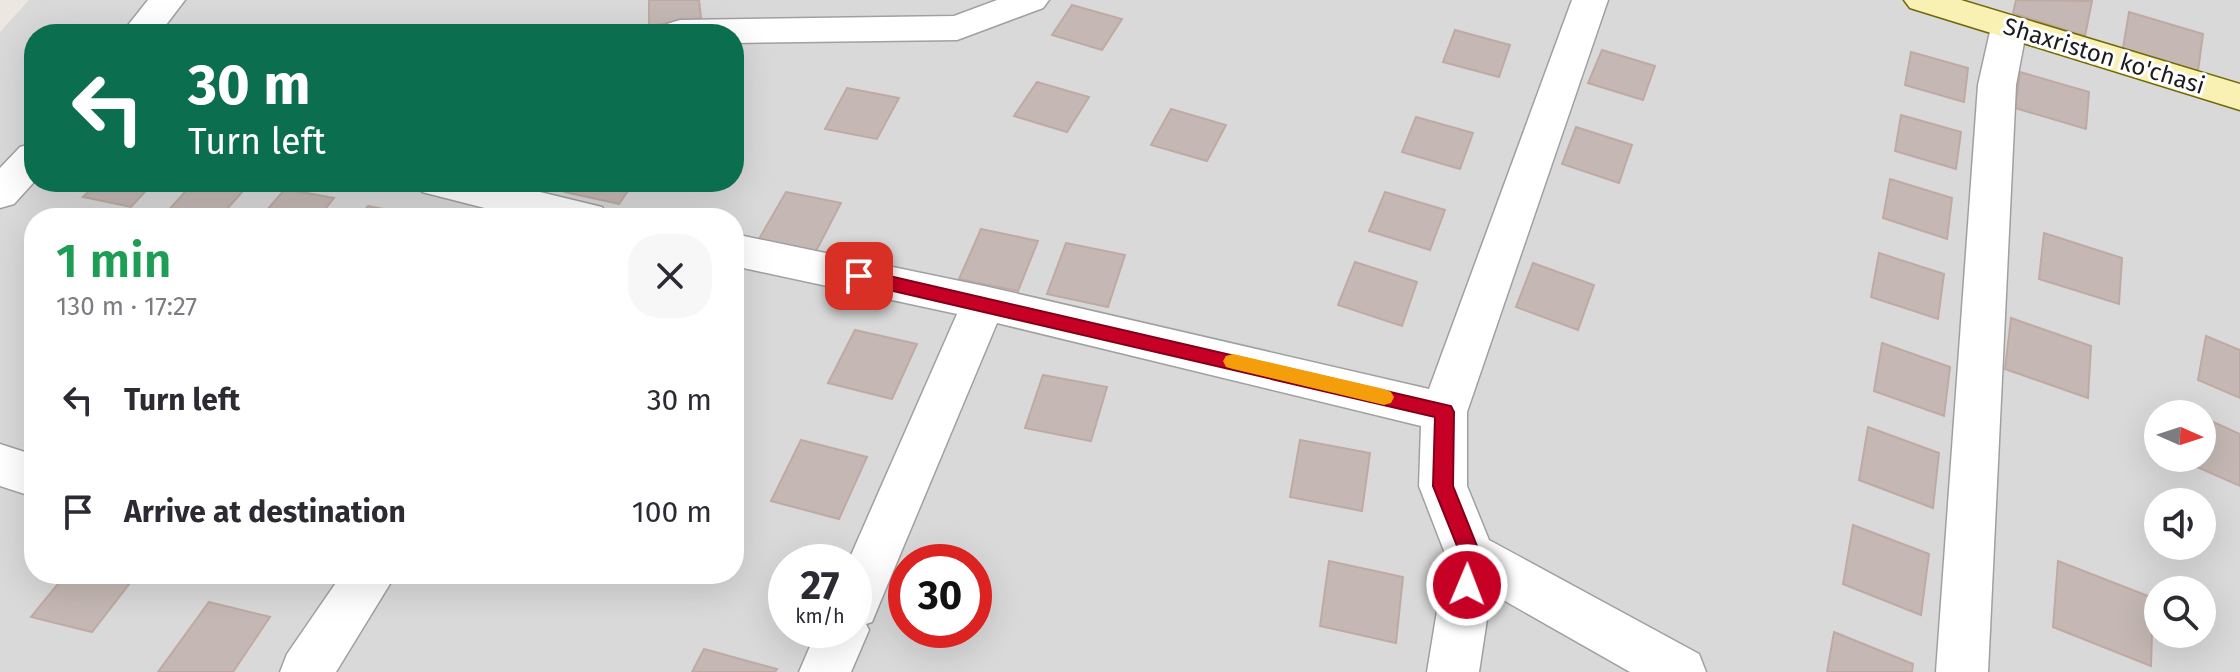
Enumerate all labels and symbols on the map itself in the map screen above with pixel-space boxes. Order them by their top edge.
street label: Shaxriston ko'chasi [2000,12,2208,100]
pin [825,242,893,310]
north arrow [2144,400,2216,472]
position arrow [1425,543,1509,627]
speed limit sign: 30 [888,544,992,648]

